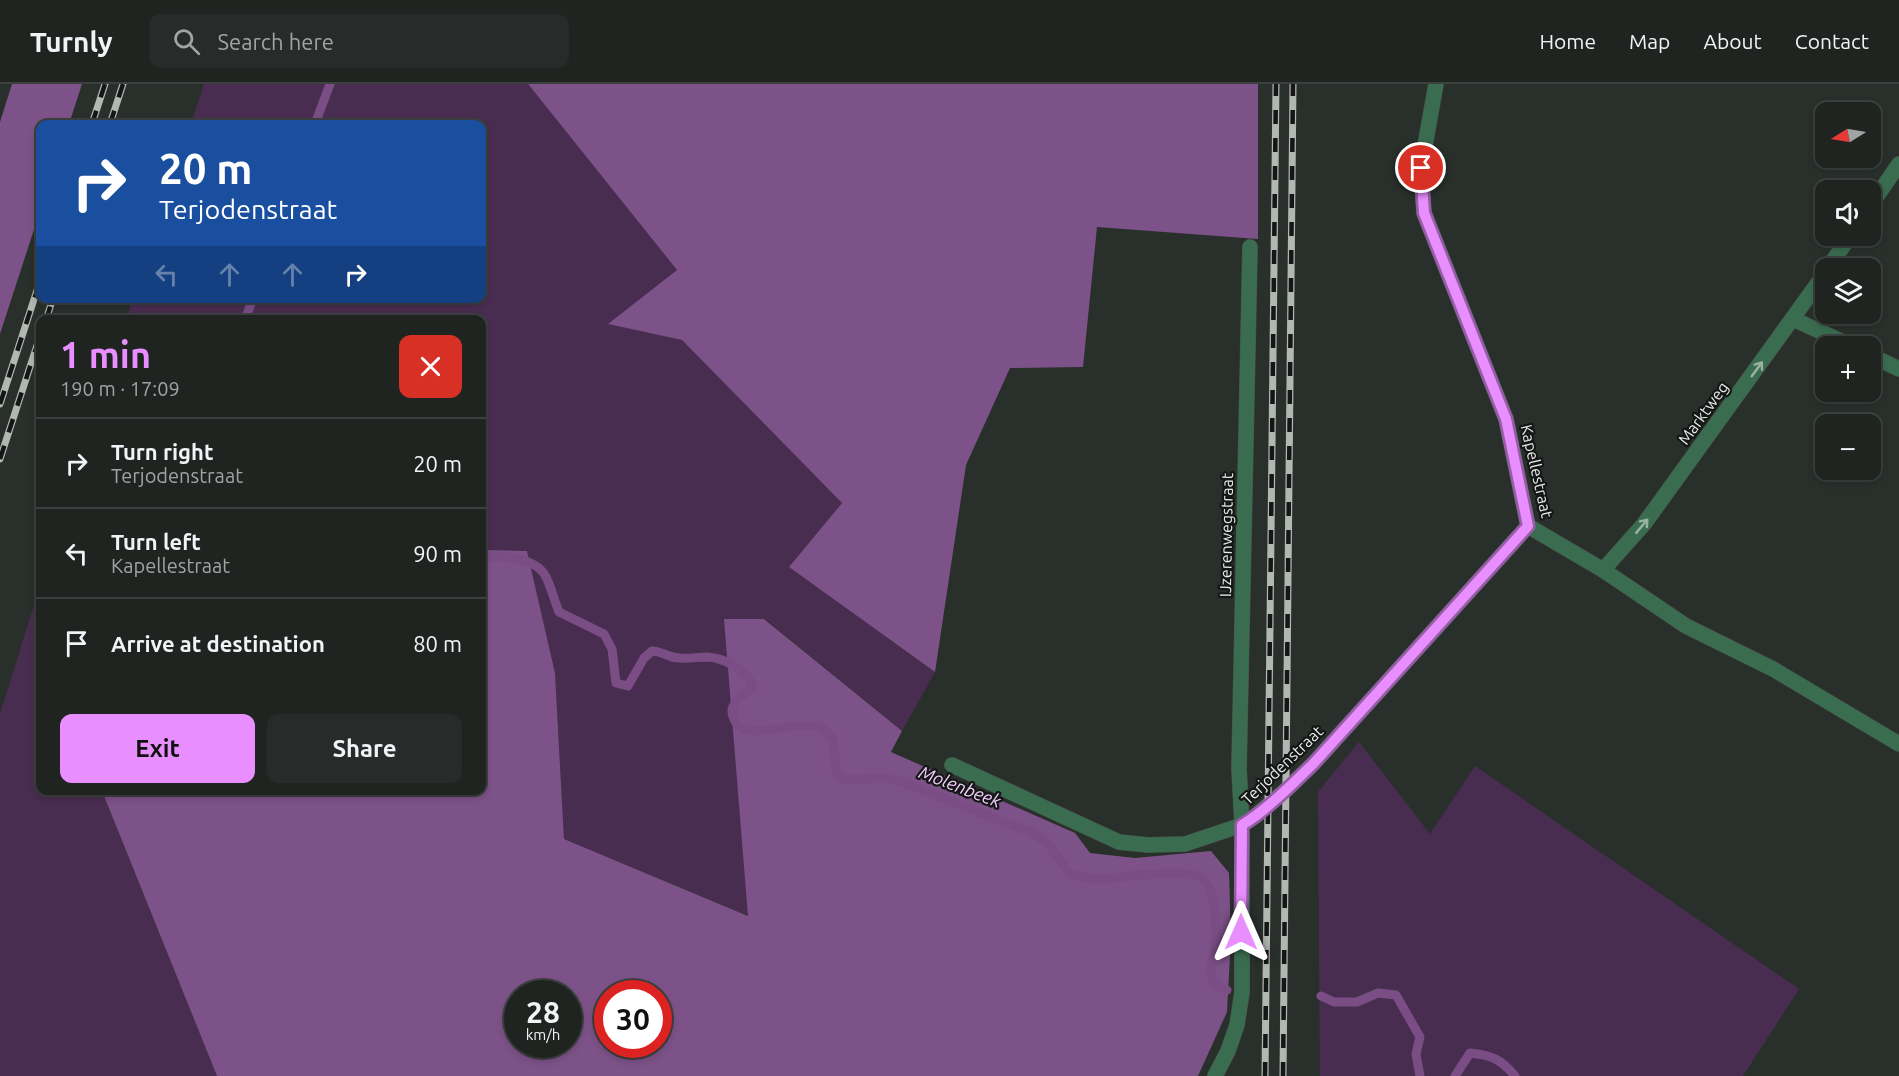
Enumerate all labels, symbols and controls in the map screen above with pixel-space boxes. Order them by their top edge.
search box [149,14,569,68]
icon: search [170,25,203,58]
text: Turnly [30,26,113,57]
text: Search here [218,29,334,54]
text: Home [1539,29,1596,53]
text: Map [1629,29,1670,53]
text: About [1703,29,1762,53]
text: Contact [1795,29,1869,53]
north arrow [1815,102,1881,168]
map controls [1815,102,1881,480]
pin [1395,142,1446,193]
icon: right [60,144,138,222]
text: 20 m [159,145,253,192]
icon: arrive [1404,151,1437,184]
button: sound [1815,180,1881,246]
text: Terjodenstraat [159,194,337,224]
icon: left [150,258,183,291]
icon: ahead [213,258,246,291]
icon: ahead [276,258,309,291]
icon: right [339,258,372,291]
button: layers [1815,258,1881,324]
text: 1 min [60,334,151,375]
button: close [399,335,462,398]
button: + [1815,336,1881,402]
one-way arrow [1751,361,1763,377]
text: 190 m · 17:09 [60,377,180,400]
street label: Marktweg [1674,378,1732,448]
button: − [1815,414,1881,480]
street label: Kapellestraat [1518,423,1557,520]
text: Turn right [111,439,213,464]
icon: right [60,447,93,480]
text: 20 m [413,451,462,476]
text: Terjodenstraat [111,464,243,487]
street label: IJzerenwegstraat [1216,472,1236,597]
one-way arrow [1635,518,1648,534]
text: Turn left [111,529,201,554]
icon: left [60,537,93,570]
text: 90 m [413,541,462,566]
text: Kapellestraat [111,554,230,577]
icon: arrive [60,627,93,660]
text: Arrive at destination [111,631,325,656]
text: 80 m [413,631,462,656]
button: Exit [60,714,255,783]
button: Share [267,714,462,783]
street label: Terjodenstraat [1238,721,1327,808]
water label: Molenbeek [917,761,1005,811]
position arrow [1209,900,1273,964]
speed limit sign: 30 [594,980,672,1058]
text: 28 [526,995,560,1029]
text: km/h [526,1026,560,1043]

